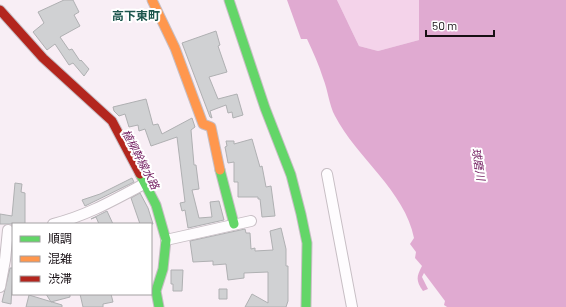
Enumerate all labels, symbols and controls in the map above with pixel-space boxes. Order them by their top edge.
district label: 高下東町 [112,8,160,22]
scale bar [426,12,494,38]
text: 50 m [432,18,457,32]
water label: 植柳幹線水路 [120,127,163,192]
water label: 球磨川 [470,147,488,182]
legend [12,223,152,295]
text: 順調 [48,231,72,245]
text: 混雑 [48,251,72,265]
text: 渋滞 [48,271,72,285]

